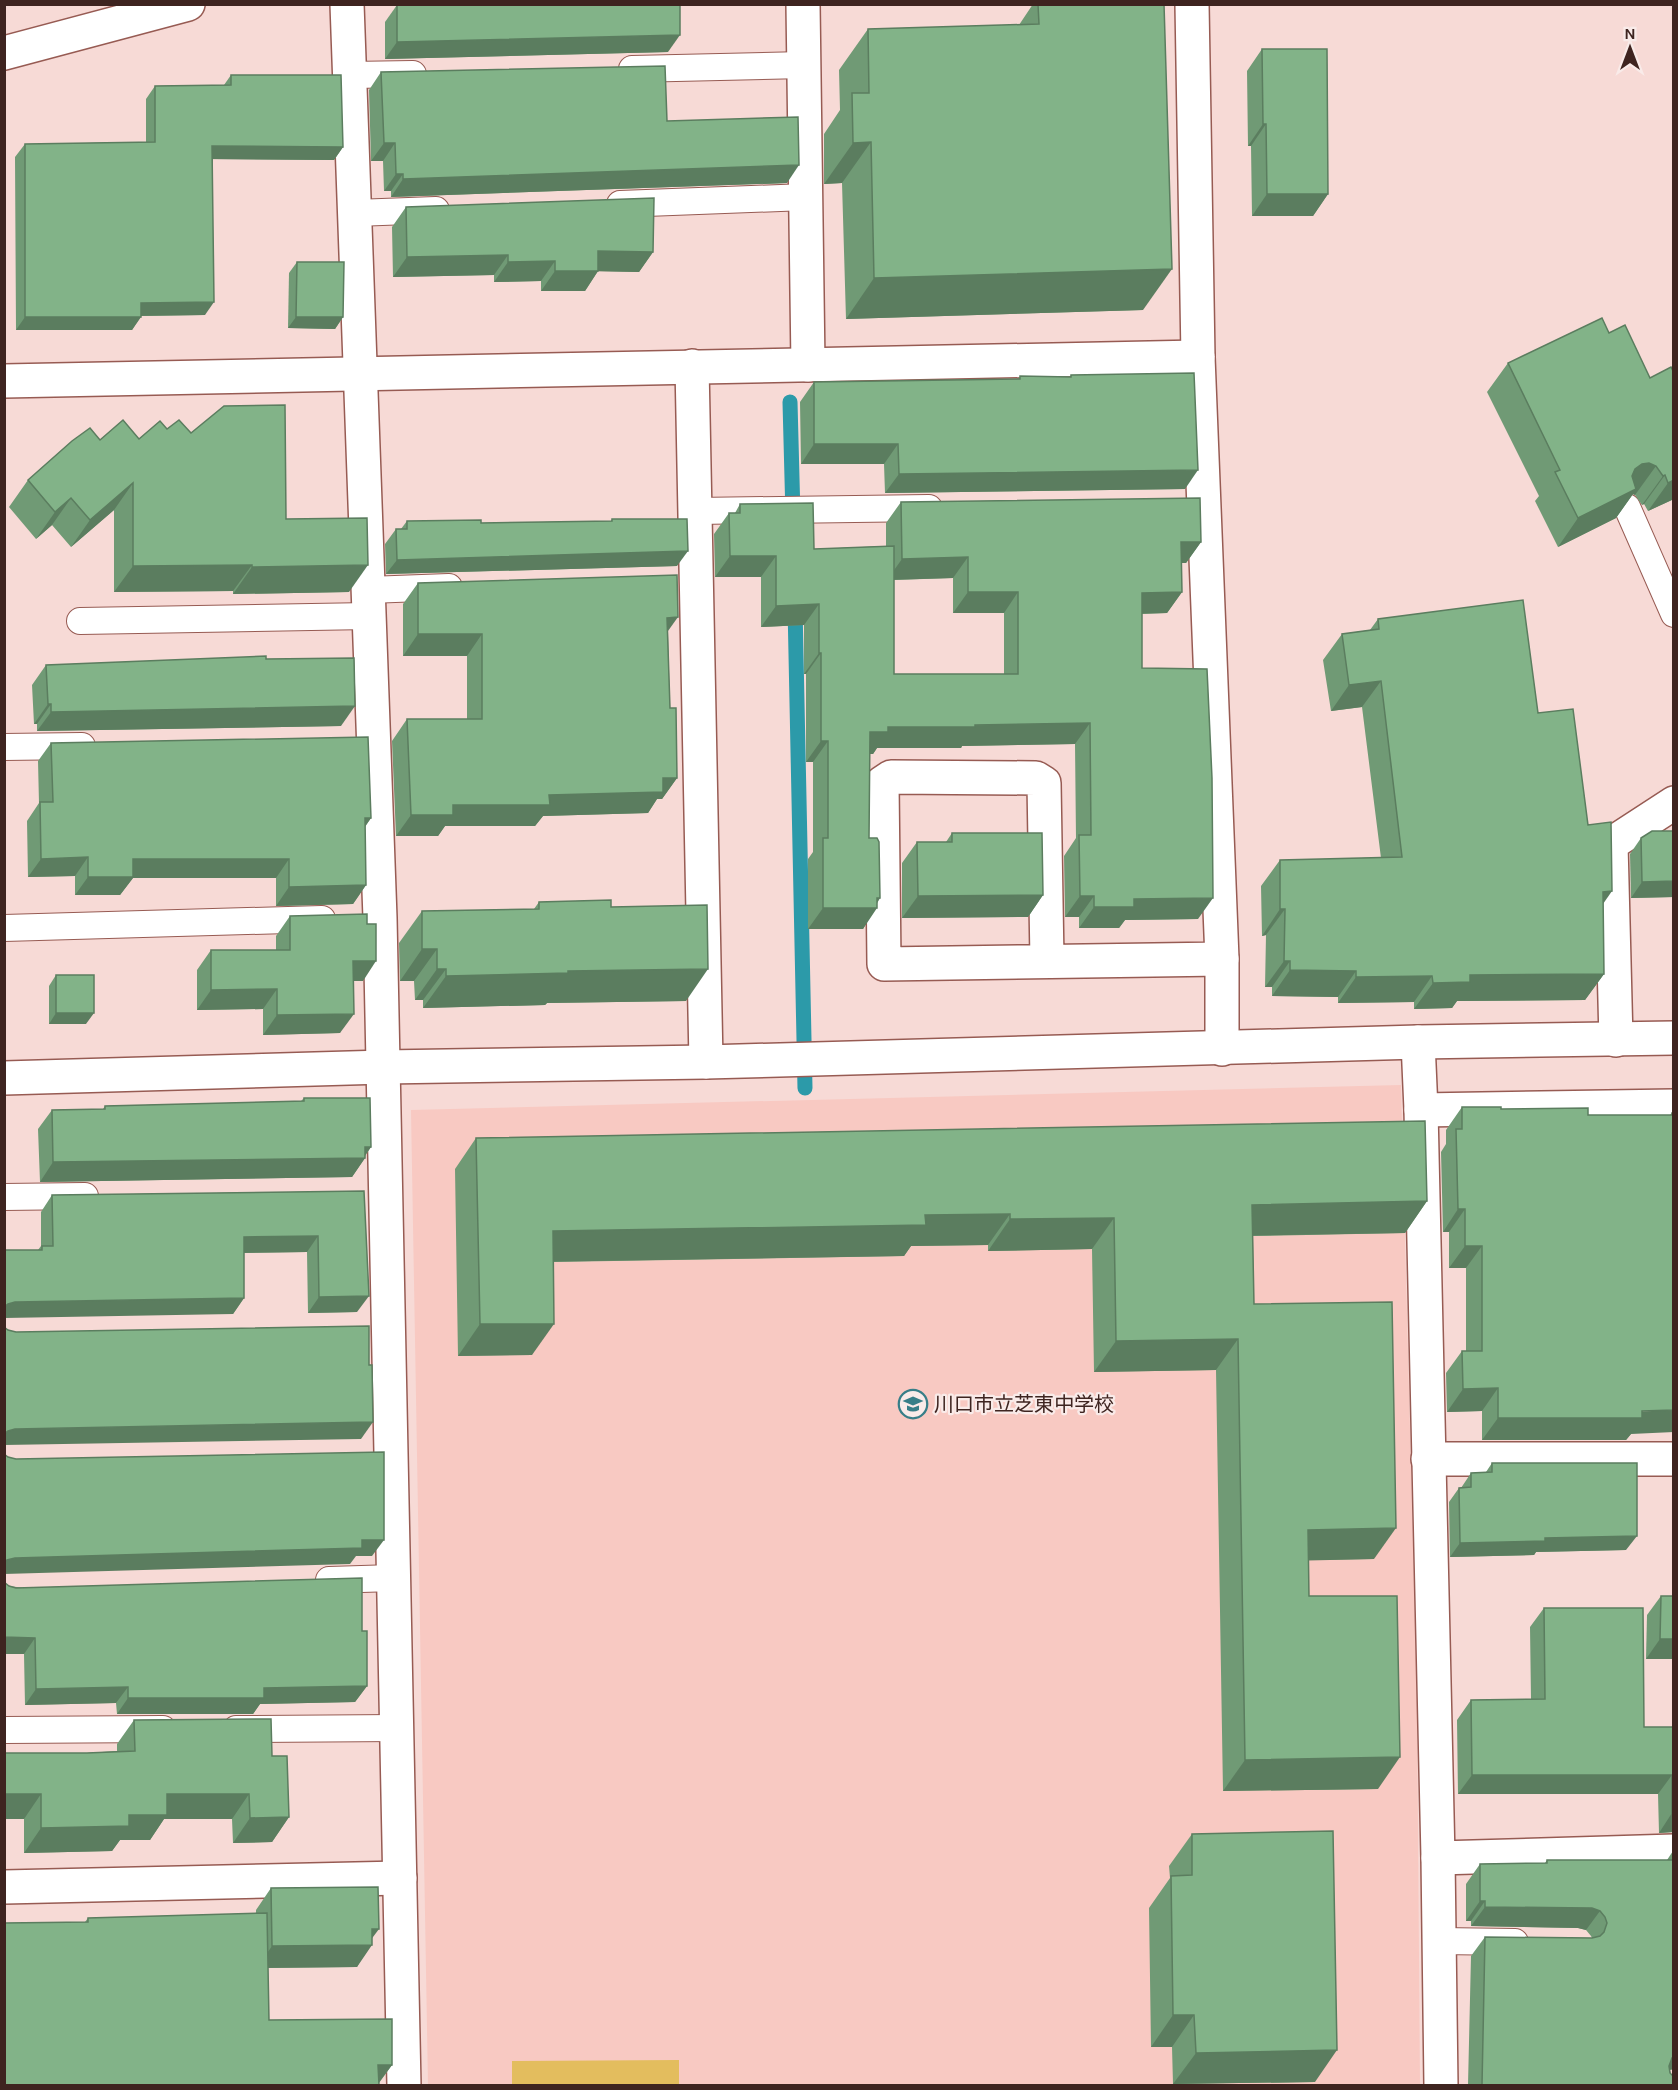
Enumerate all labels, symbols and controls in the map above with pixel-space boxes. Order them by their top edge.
north arrow [1600,18,1660,78]
text: N [1624,24,1636,43]
school or university icon: 川口市立芝東中学校 [897,1388,929,1420]
place label: 川口市立芝東中学校 [934,1393,1114,1416]

